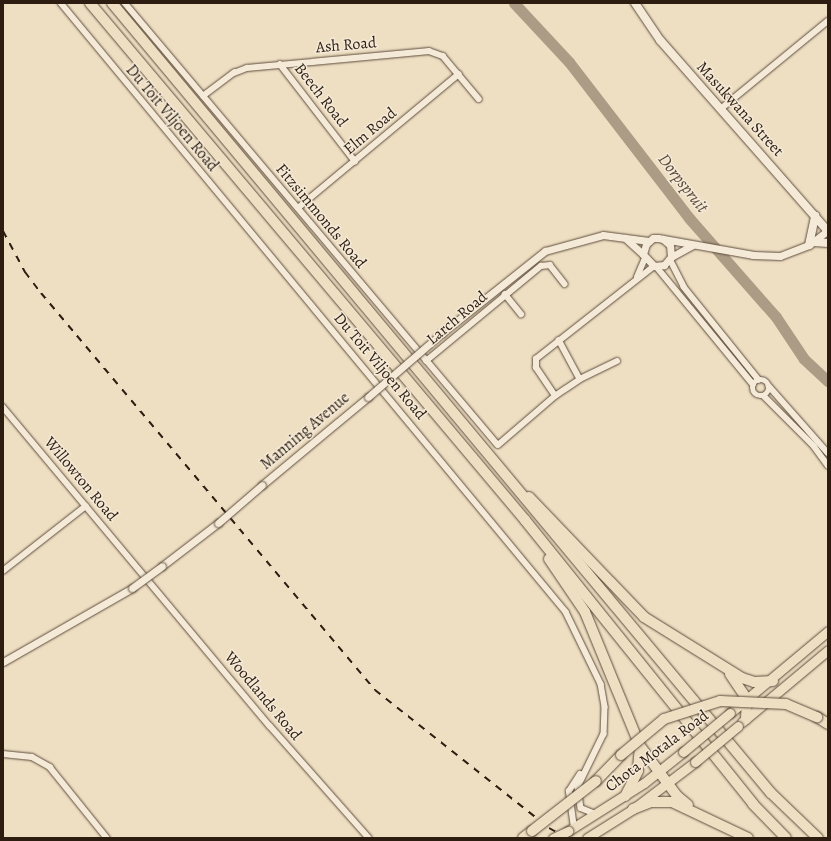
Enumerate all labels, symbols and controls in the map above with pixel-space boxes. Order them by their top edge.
street label: Ash Road [315,33,377,57]
street label: Masukwana Street [692,58,788,160]
street label: Beech Road [290,59,352,131]
street label: Du Toit Viljoen Road [122,61,222,175]
street label: Elm Road [340,103,400,159]
water label: Dorpspruit [654,149,712,217]
street label: Fitzsimmonds Road [272,160,370,272]
street label: Larch Road [423,287,491,349]
street label: Du Toit Viljoen Road [330,309,430,423]
street label: Manning Avenue [257,388,353,474]
street label: Willowton Road [40,433,122,525]
street label: Woodlands Road [220,648,306,744]
street label: Chota Motala Road [602,706,712,796]

